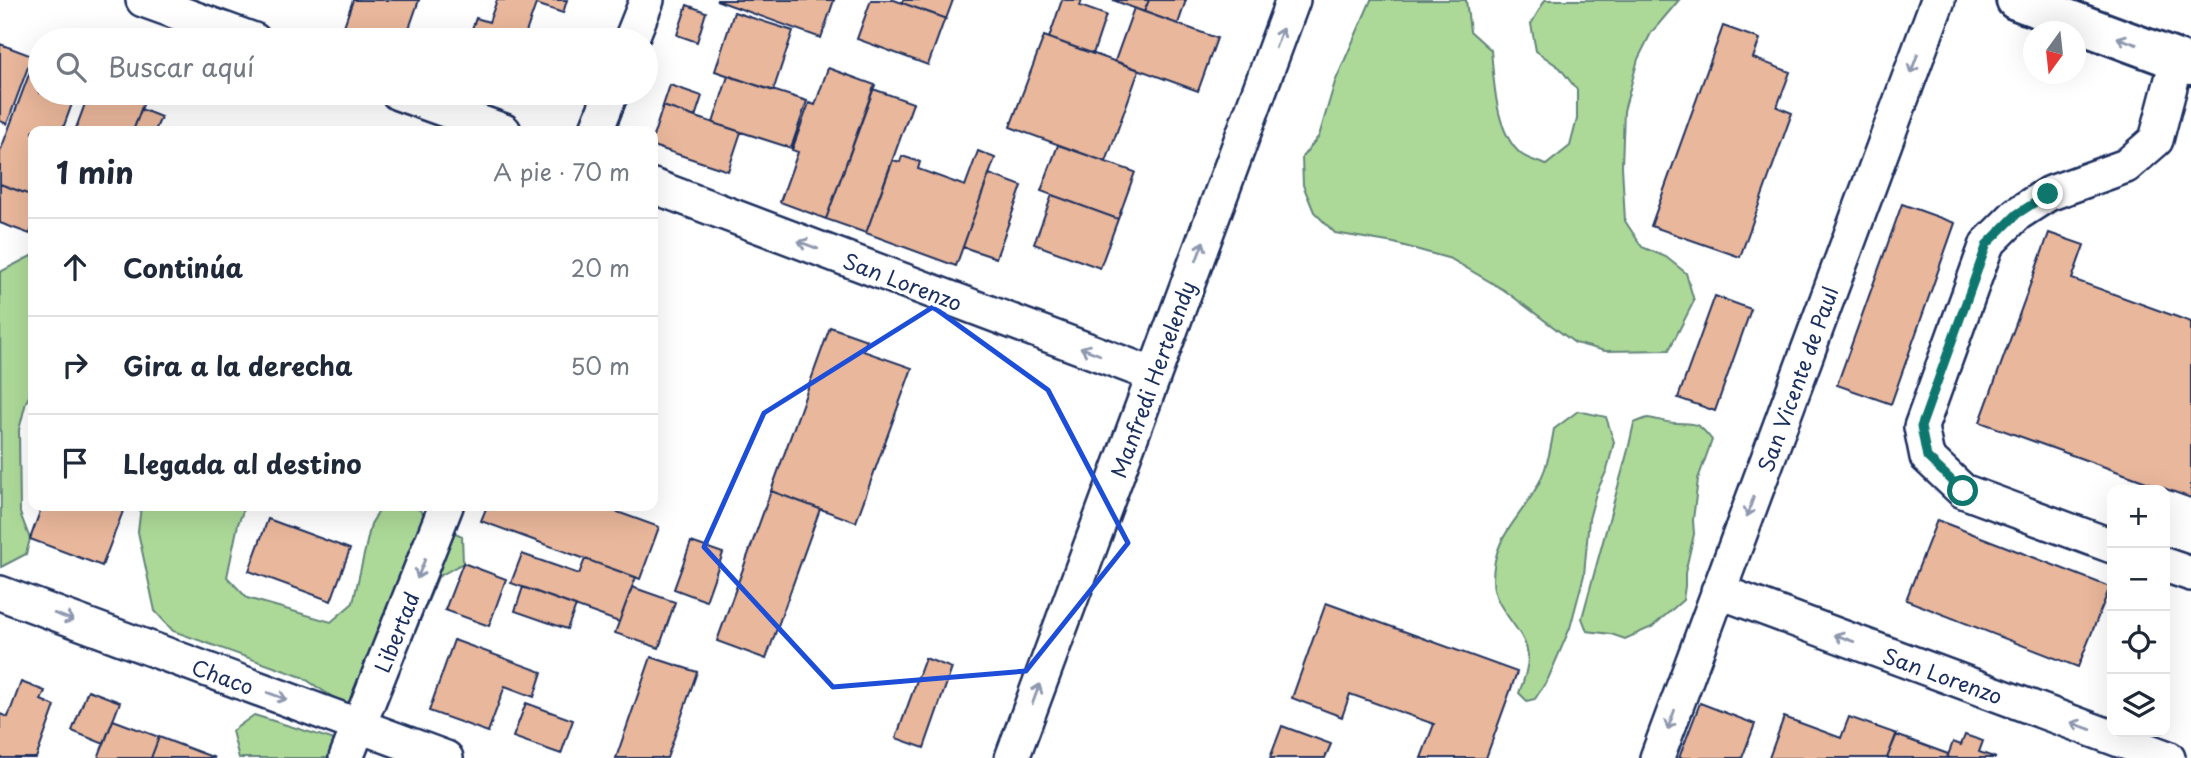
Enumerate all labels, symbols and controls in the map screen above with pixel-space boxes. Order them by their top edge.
north arrow [2023,21,2086,84]
one-way arrow [1274,27,1286,49]
search box [28,28,658,105]
one-way arrow [2117,34,2139,47]
text: Buscar aquí [108,47,254,86]
icon: search [52,48,90,86]
one-way arrow [1907,53,1919,74]
text: 1 min [56,149,134,194]
text: A pie · 70 m [493,154,630,189]
route end [2032,178,2063,209]
one-way arrow [798,237,820,250]
one-way arrow [1195,240,1207,262]
street label: San Lorenzo [839,244,967,318]
icon: ahead [56,248,94,286]
text: Continúa [123,248,243,287]
text: 20 m [571,250,630,285]
street label: Manfredi Hertelendy [1101,276,1203,482]
street label: San Vicente de Paul [1749,282,1845,476]
one-way arrow [1080,343,1102,356]
icon: right [56,346,94,384]
text: Gira a la derecha [123,346,353,385]
text: 50 m [570,348,630,383]
icon: arrive [56,444,94,482]
text: Llegada al destino [123,444,362,483]
route start [1947,475,1978,506]
map controls [2107,485,2170,737]
button: + [2107,485,2170,548]
one-way arrow [1742,495,1755,517]
button: − [2107,548,2170,611]
one-way arrow [413,558,426,579]
street label: Libertad [365,587,427,677]
button: locate [2107,611,2170,674]
one-way arrow [53,612,75,624]
one-way arrow [1834,631,1856,643]
street label: San Lorenzo [1879,639,2007,711]
street label: Chaco [188,650,258,702]
button: layers [2107,674,2170,737]
one-way arrow [1030,684,1043,705]
one-way arrow [266,690,288,703]
one-way arrow [1663,709,1676,731]
one-way arrow [2070,718,2092,731]

